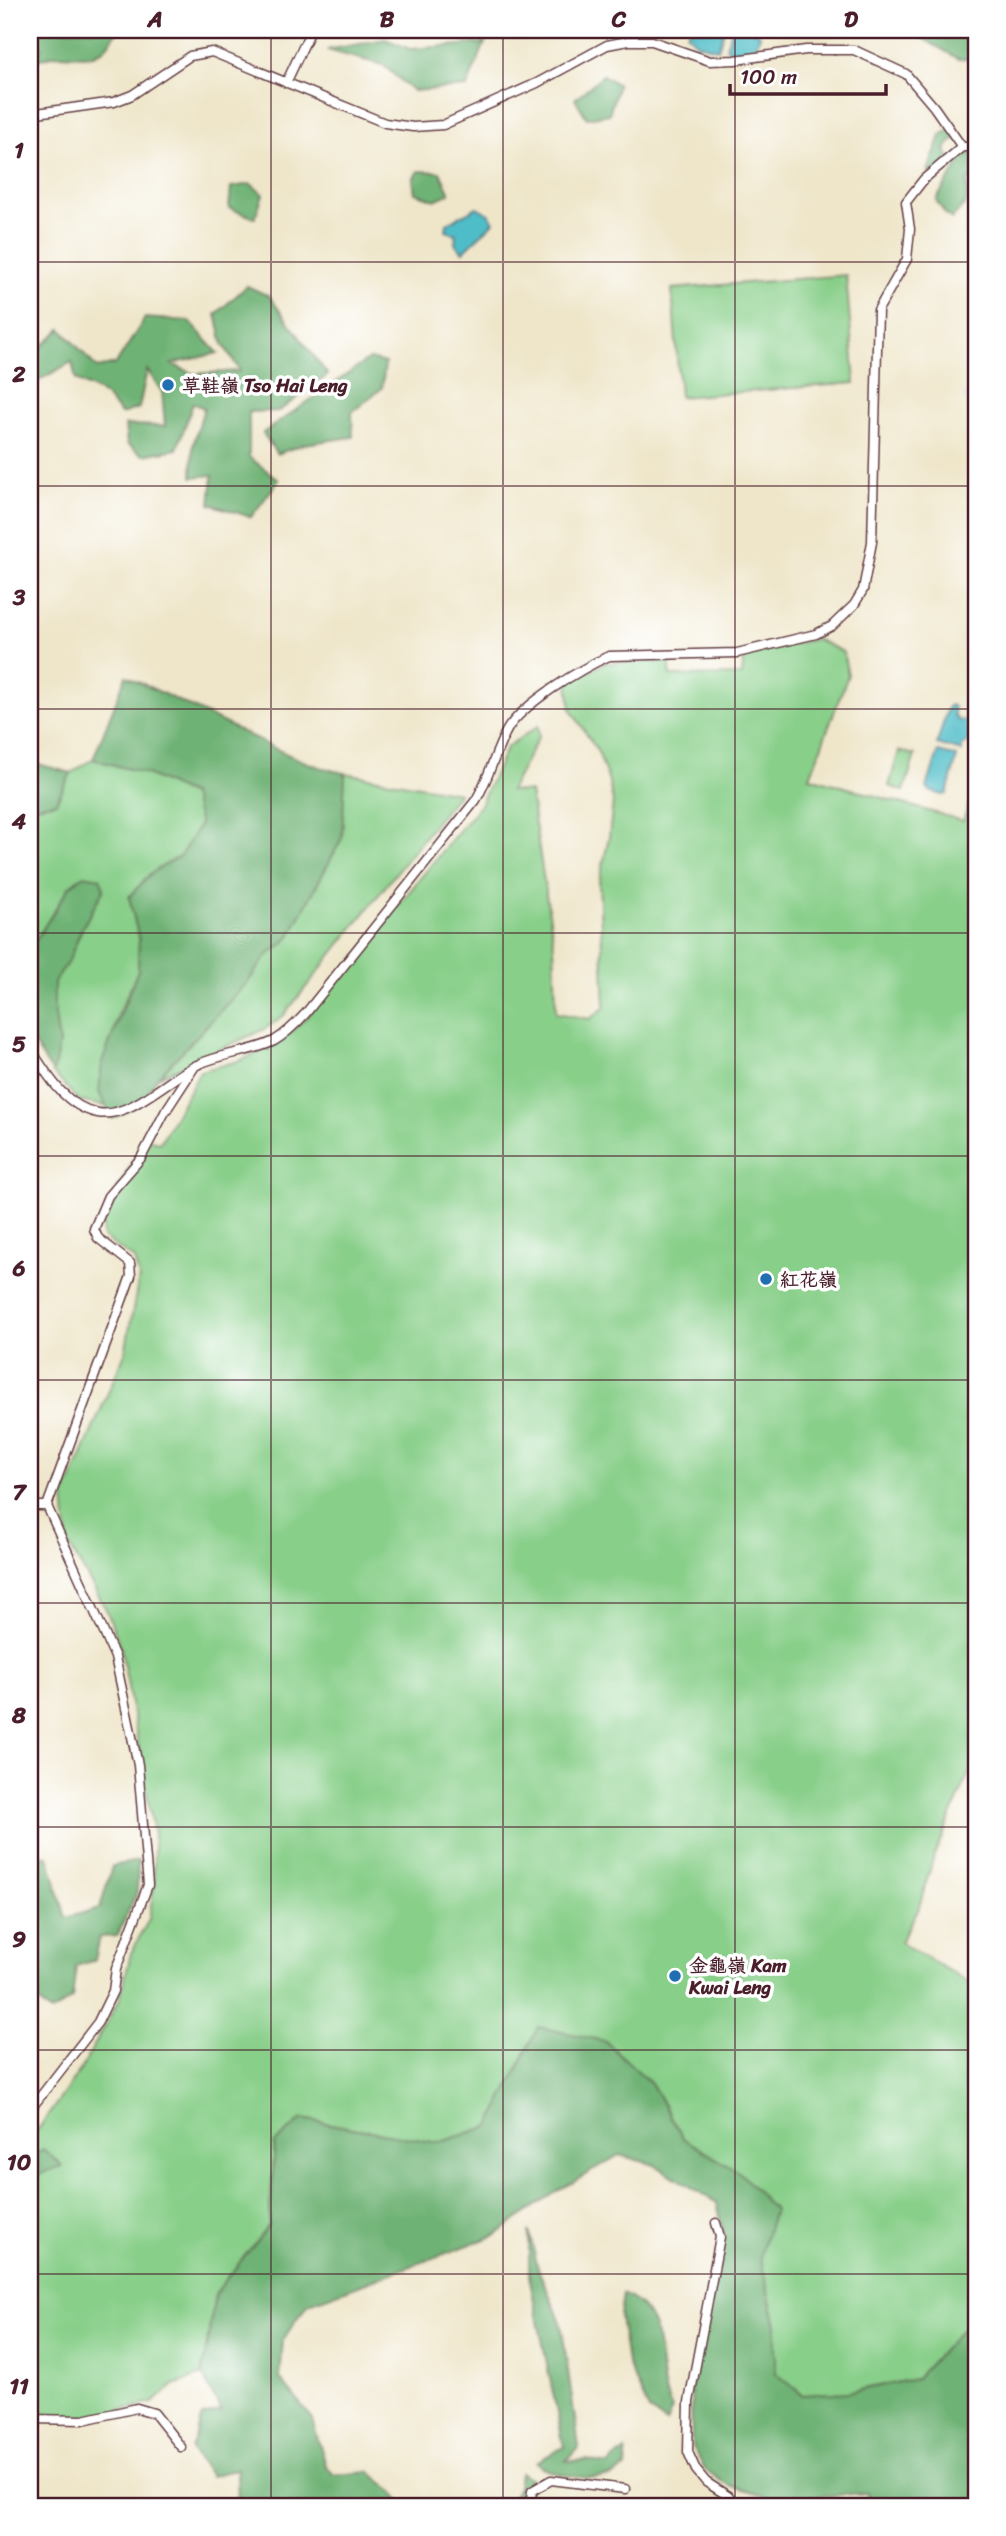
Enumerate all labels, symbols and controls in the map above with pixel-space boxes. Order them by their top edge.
text: A [146,0,163,40]
text: B [380,0,395,40]
text: C [611,0,627,40]
text: D [844,0,859,40]
scale bar [730,52,885,96]
text: 100 m [740,58,797,96]
text: 1 [14,130,24,171]
text: 2 [11,354,26,395]
place label: 草鞋嶺 Tso Hai Leng [182,369,348,402]
marker: 草鞋嶺 Tso Hai Leng [160,377,176,393]
text: 3 [12,577,26,618]
text: 4 [11,801,27,842]
text: 5 [12,1024,26,1065]
text: 6 [11,1248,26,1289]
place label: 紅花嶺 [780,1263,837,1296]
marker: 紅花嶺 [758,1271,774,1287]
text: 7 [12,1472,27,1513]
text: 8 [11,1695,26,1736]
text: 9 [12,1919,26,1960]
place label: 金龜嶺 Kam Kwai Leng [688,1949,787,2004]
marker: 金龜嶺 Kam Kwai Leng [667,1968,683,1984]
text: 10 [7,2142,32,2183]
text: 11 [9,2366,29,2407]

